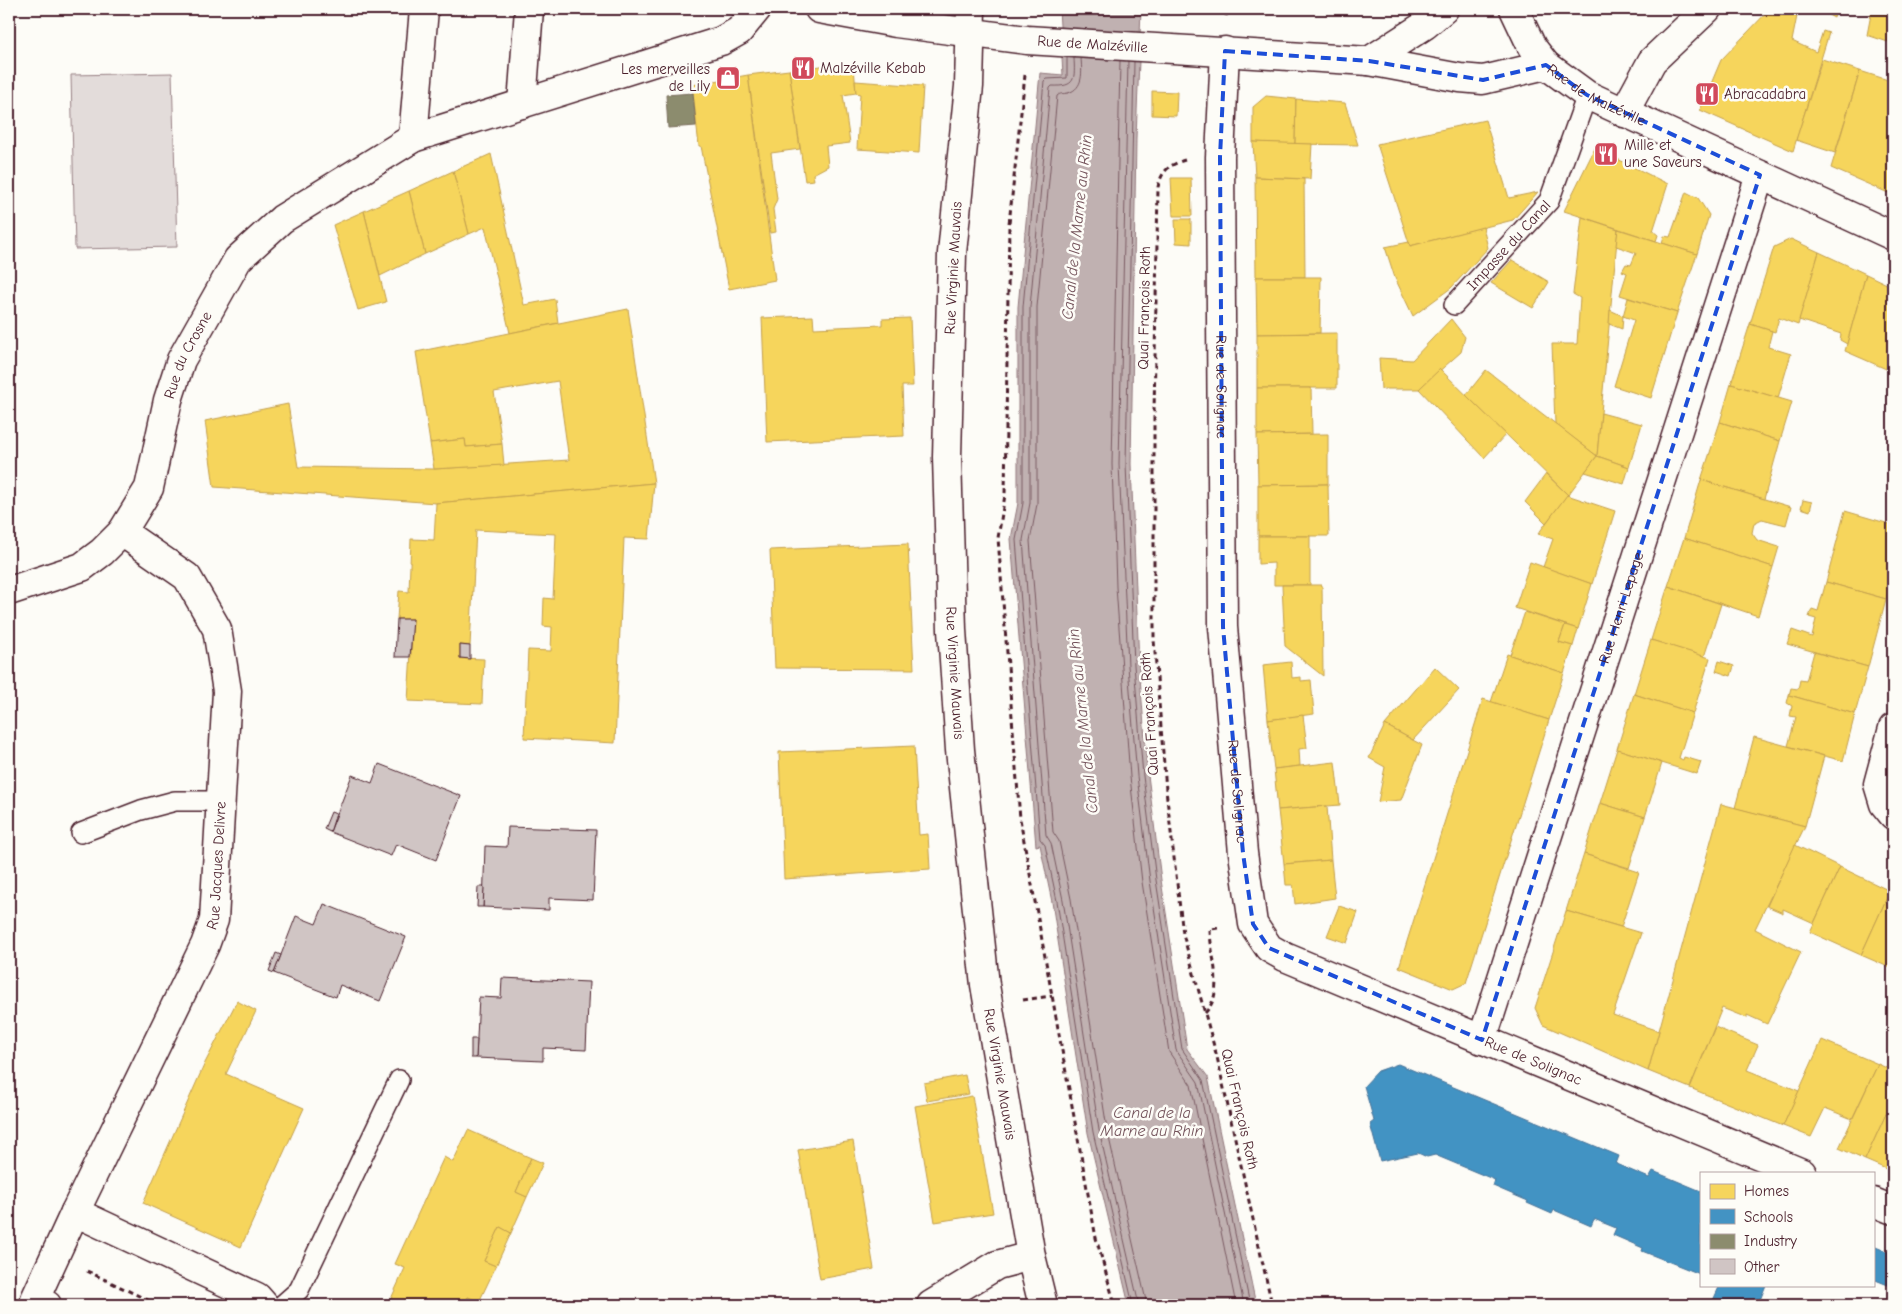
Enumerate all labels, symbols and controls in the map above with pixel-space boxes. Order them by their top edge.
street label: Rue de Malzéville [1037,32,1149,56]
restaurant icon: Malzéville Kebab [790,55,816,81]
place label: Malzéville Kebab [820,59,926,77]
place label: Les merveilles de Lily [621,60,710,95]
street label: Rue de Malzéville [1544,60,1649,130]
shop icon: Les merveilles de Lily [715,65,741,91]
restaurant icon: Abracadabra [1694,81,1720,107]
place label: Abracadabra [1724,85,1806,103]
water label: Canal de la Marne au Rhin [1058,134,1096,320]
place label: Mille et une Saveurs [1624,136,1702,171]
restaurant icon: Mille et une Saveurs [1593,141,1619,167]
street label: Impasse du Canal [1463,196,1554,294]
street label: Rue Virginie Mauvais [941,201,965,335]
street label: Quai François Roth [1134,246,1154,370]
street label: Rue du Crosne [160,308,216,401]
street label: Rue de Solignac [1212,335,1231,439]
street label: Rue Henri Lepage [1595,549,1647,666]
street label: Rue Virginie Mauvais [942,606,968,740]
water label: Canal de la Marne au Rhin [1064,628,1102,814]
street label: Quai François Roth [1136,652,1162,776]
street label: Rue de Solignac [1224,739,1251,844]
street label: Rue Jacques Delivre [202,801,230,932]
street label: Rue Virginie Mauvais [980,1007,1020,1141]
street label: Rue de Solignac [1482,1032,1585,1089]
street label: Quai François Roth [1217,1047,1263,1171]
water label: Canal de la Marne au Rhin [1100,1104,1204,1140]
legend [1700,1172,1874,1286]
text: Homes [1744,1182,1789,1200]
text: Schools [1744,1208,1793,1226]
text: Industry [1744,1232,1797,1250]
text: Other [1744,1258,1779,1276]

